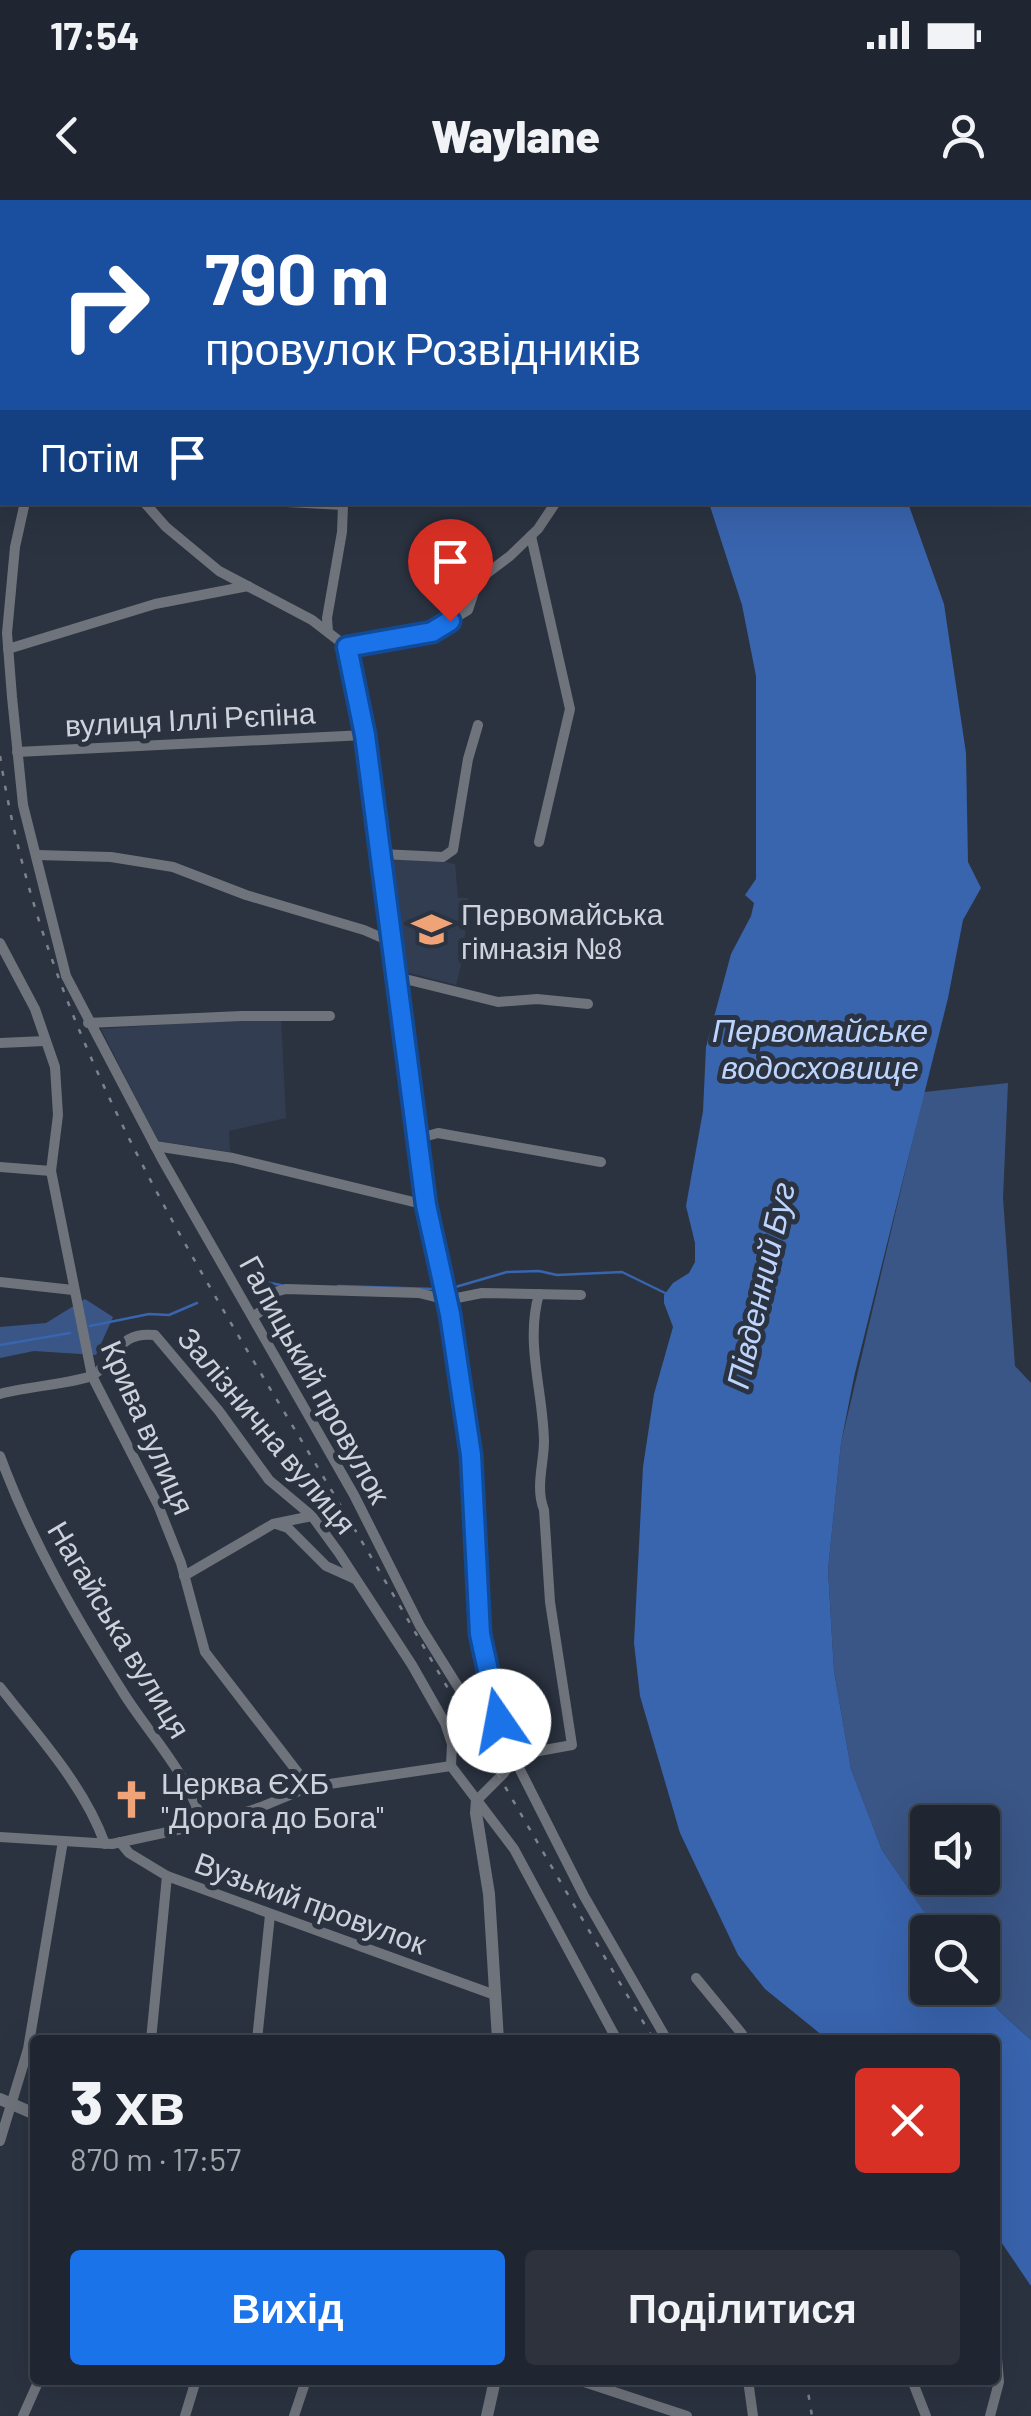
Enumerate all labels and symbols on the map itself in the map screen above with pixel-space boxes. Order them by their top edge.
pin [408,519,493,622]
street label: вулиця Іллі Рєпіна [64,693,316,743]
place label: Первомайська гімназія №8 [461,895,664,965]
school or university icon: Первомайська гімназія №8 [410,909,452,951]
water label: Первомайське водосховище [712,1010,928,1086]
water label: Південний Буг [717,1178,802,1392]
street label: Галицький провулок [233,1249,400,1510]
street label: Залізнична вулиця [171,1320,365,1540]
street label: Крива вулиця [95,1334,203,1520]
street label: Нагайська вулиця [41,1514,199,1744]
position arrow [447,1669,551,1773]
place label: Церква ЄХБ "Дорога до Бога" [161,1764,384,1834]
church icon: Церква ЄХБ "Дорога до Бога" [110,1778,152,1820]
street label: Вузький провулок [190,1843,432,1961]

